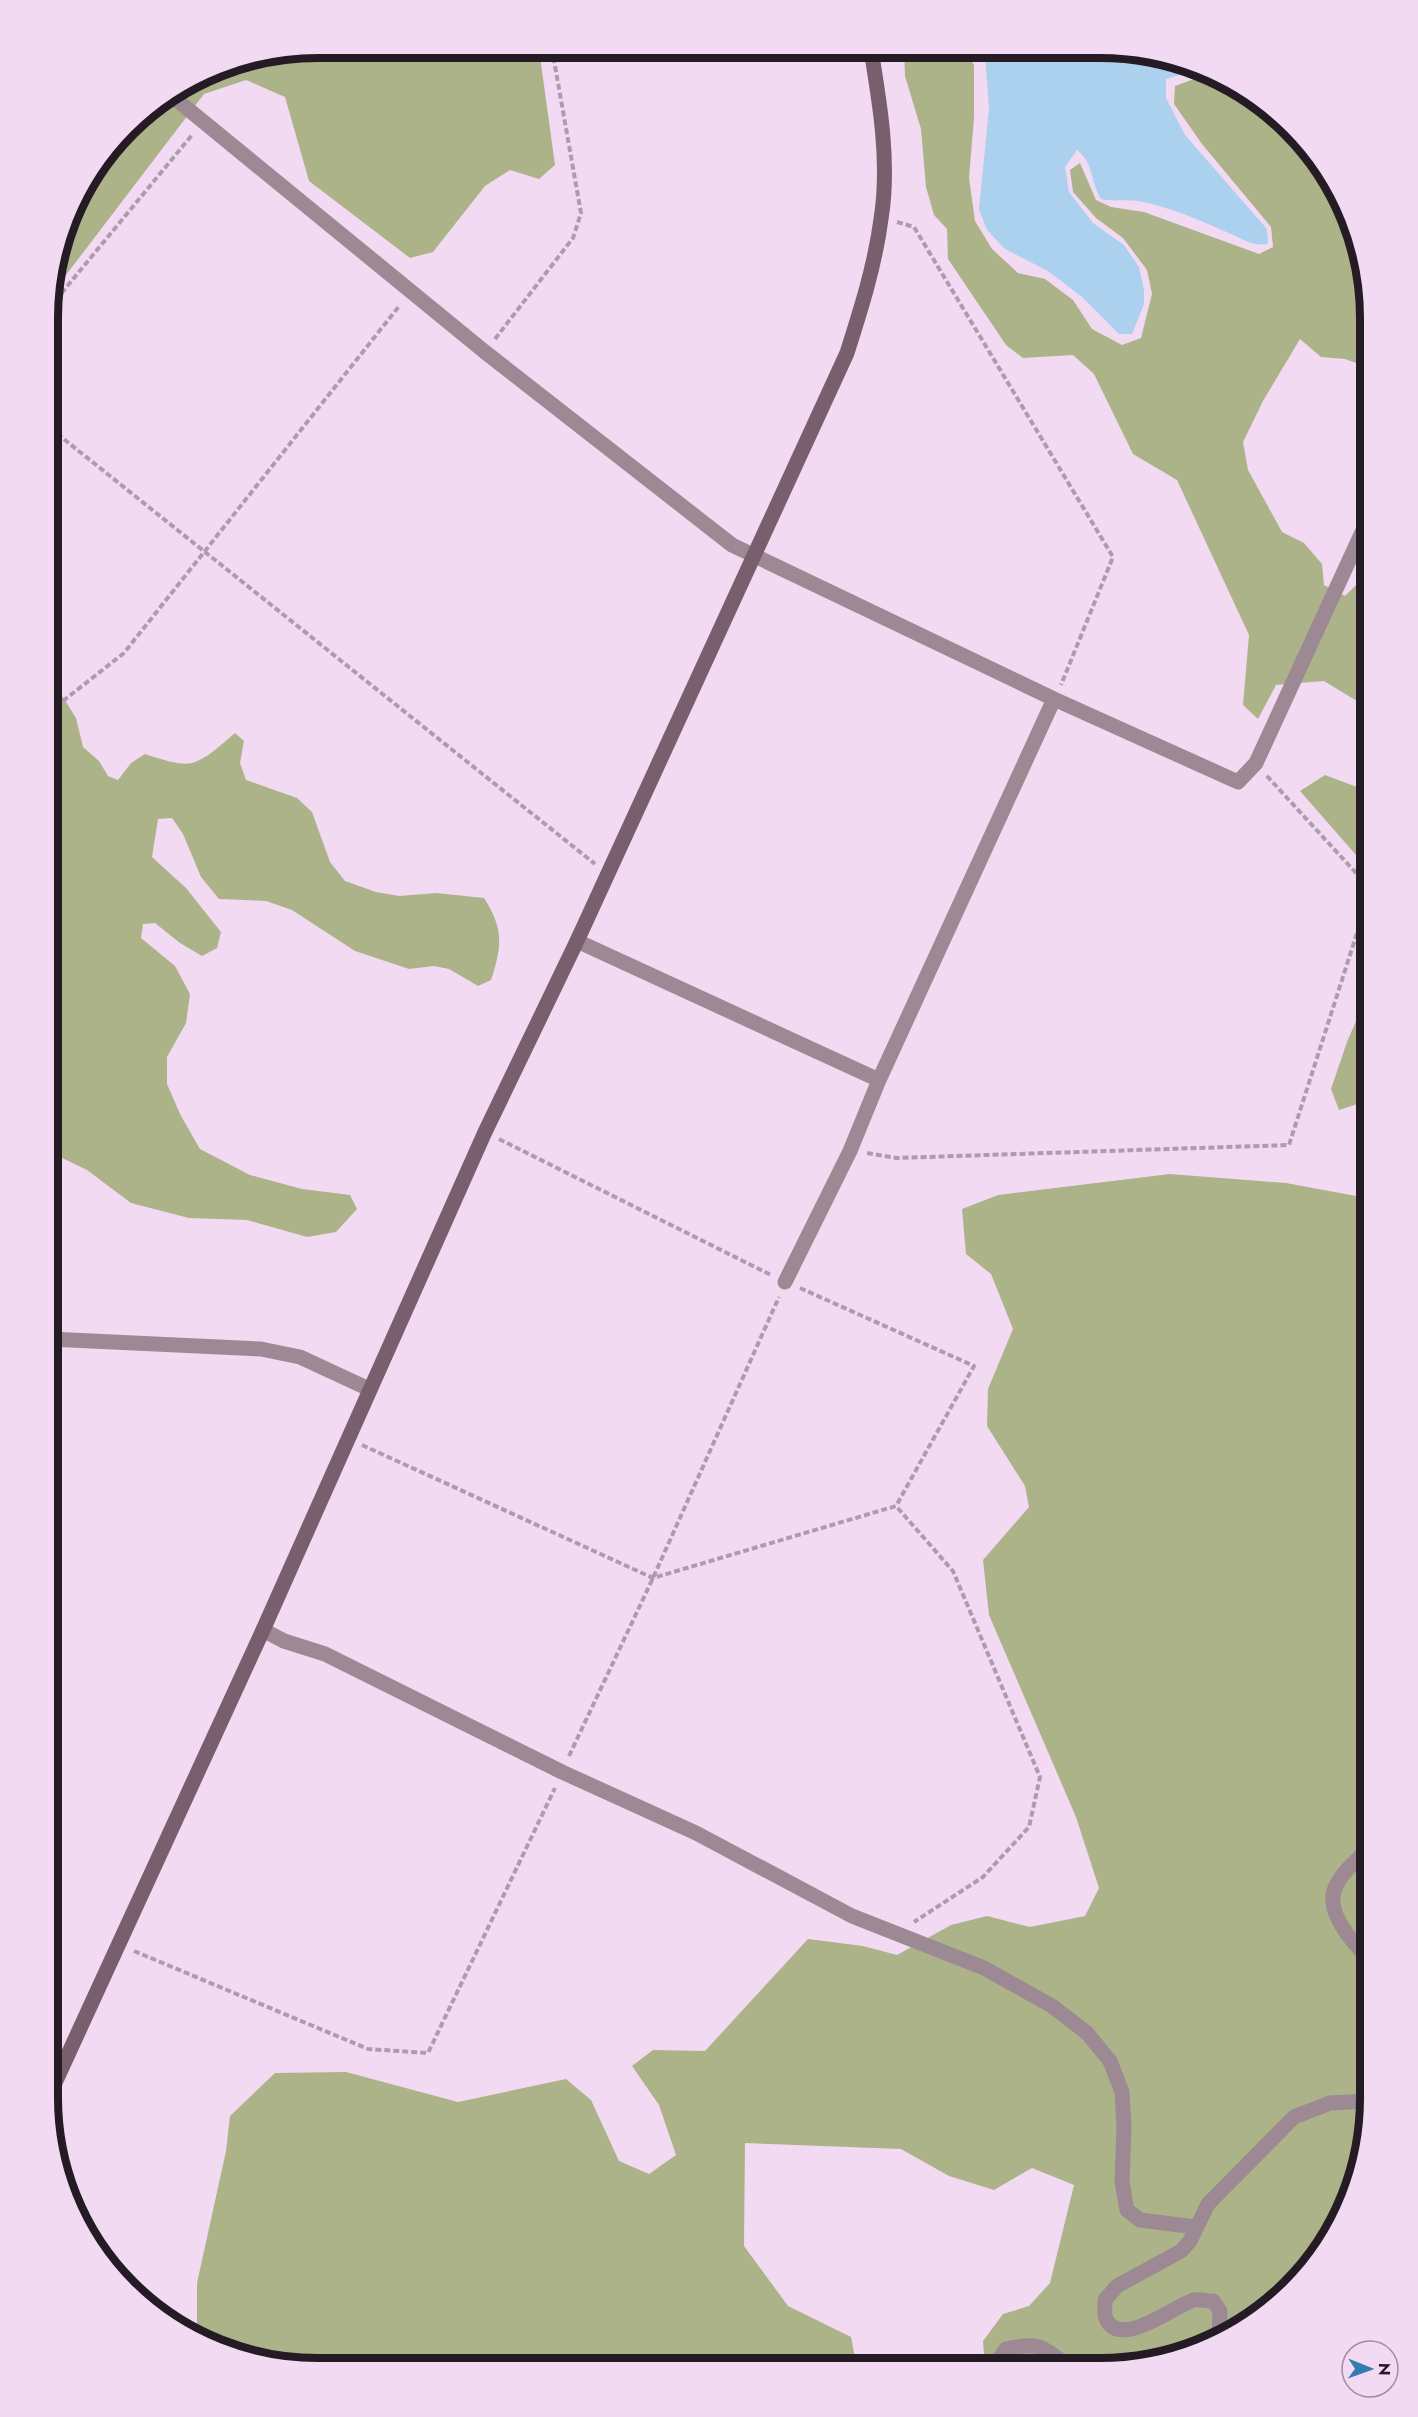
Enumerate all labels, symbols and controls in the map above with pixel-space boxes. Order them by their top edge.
north arrow [1340,2339,1400,2399]
text: N [1373,2363,1396,2376]

